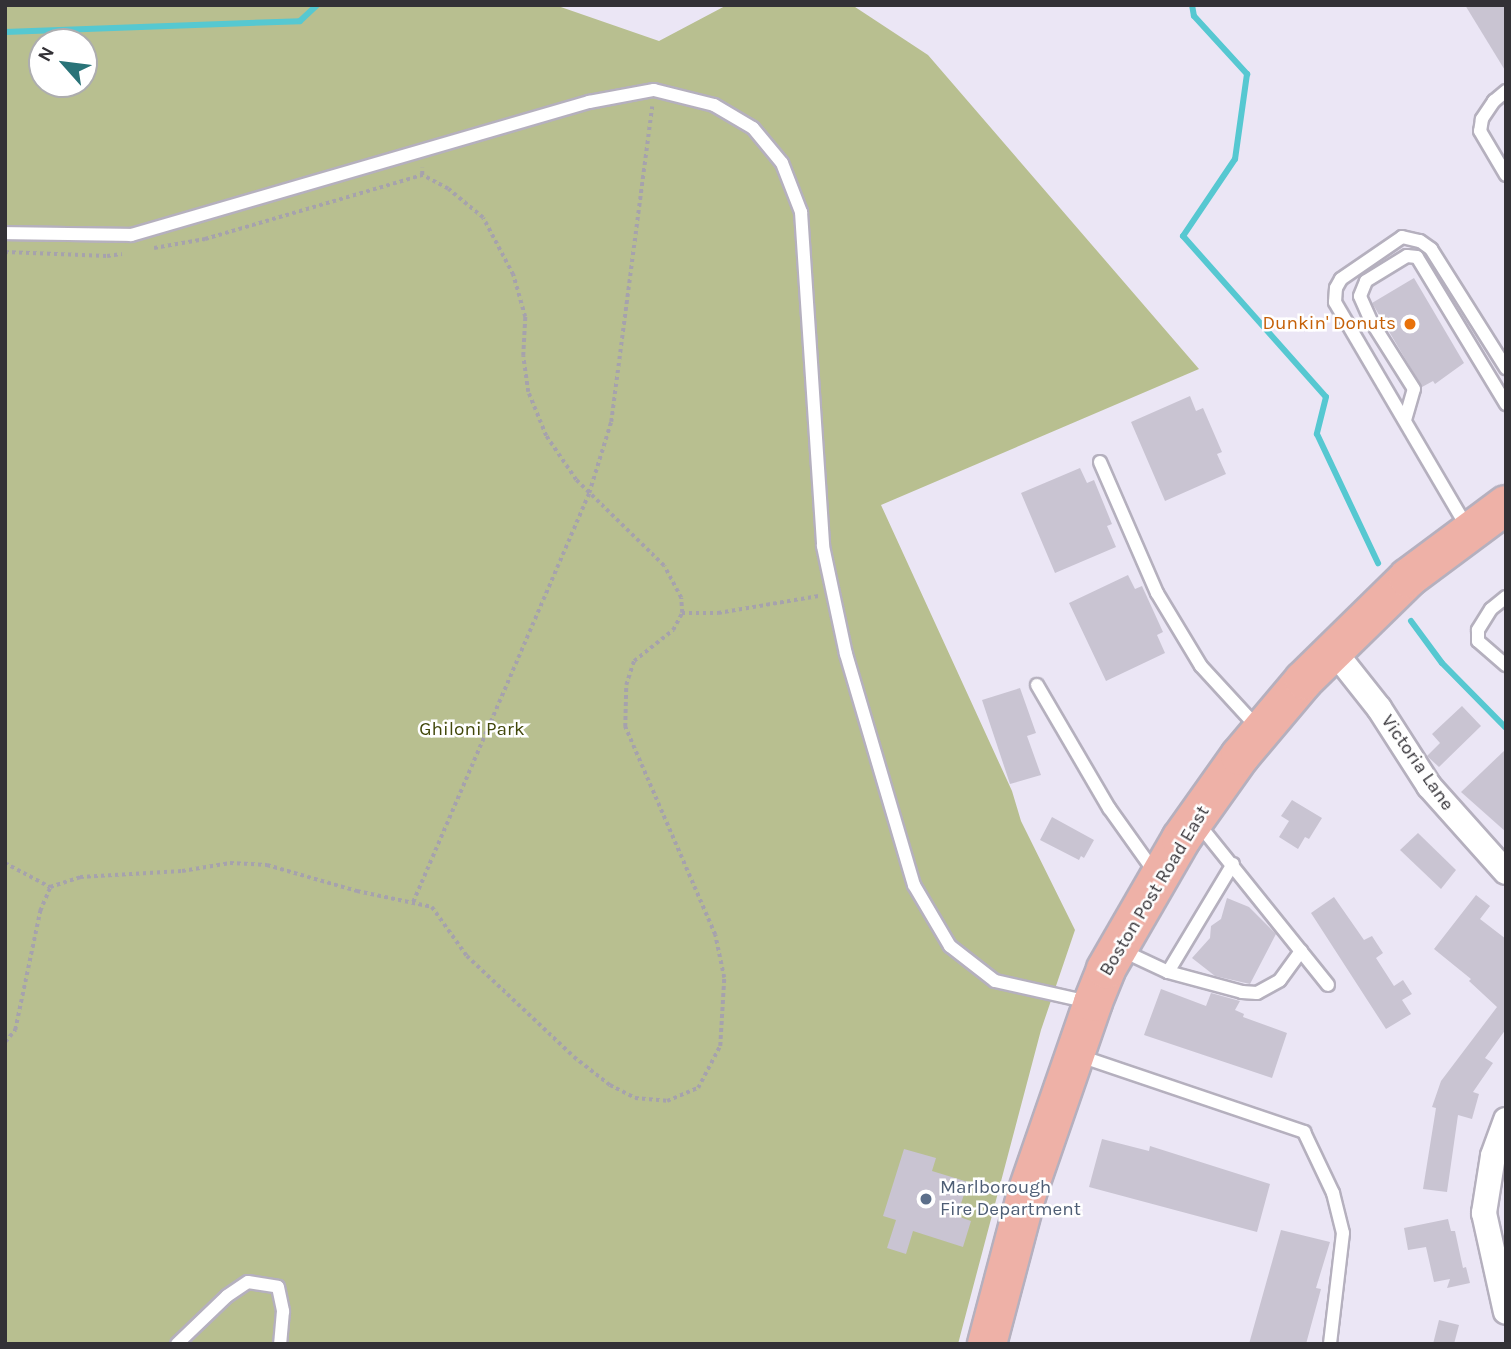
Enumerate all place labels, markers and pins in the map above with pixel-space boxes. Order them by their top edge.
place label: Dunkin' Donuts [1263,313,1396,335]
marker: Dunkin' Donuts [1402,316,1418,332]
place label: Marlborough Fire Department [940,1177,1081,1221]
marker: Marlborough Fire Department [918,1191,934,1207]

